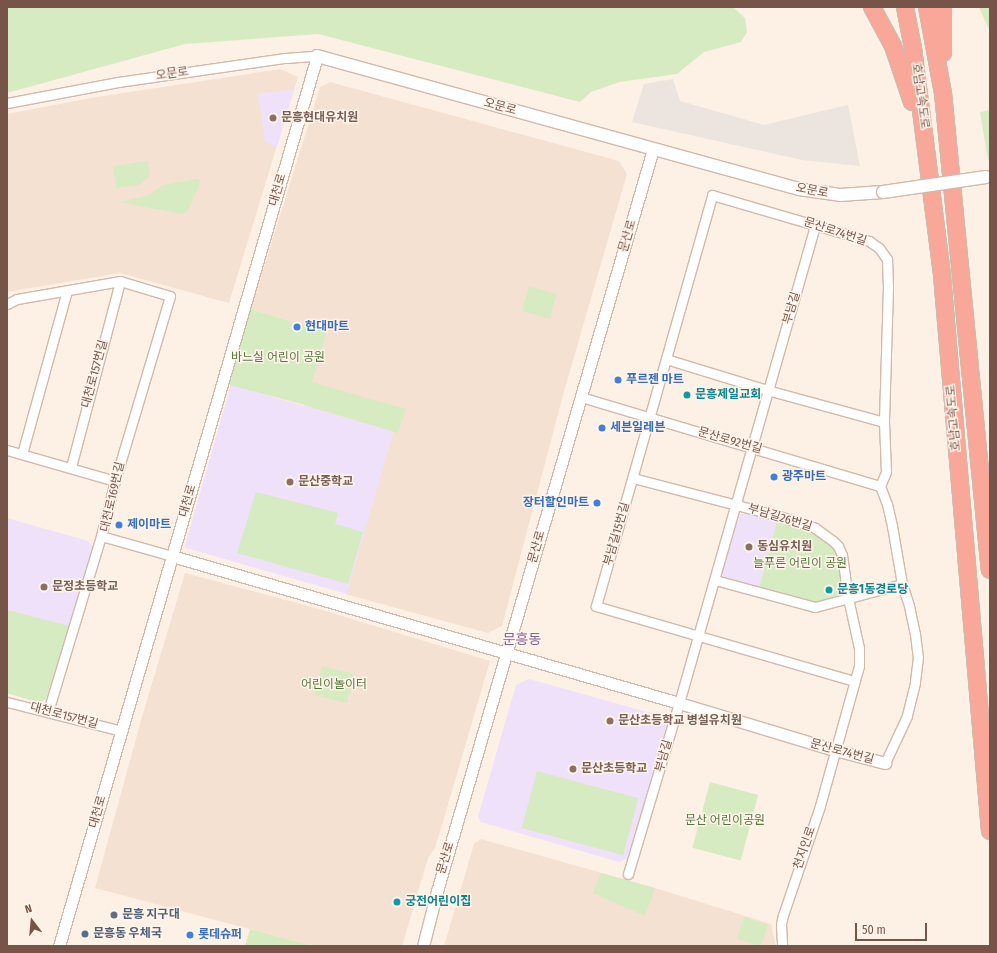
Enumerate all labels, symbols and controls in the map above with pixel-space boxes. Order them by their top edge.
street label: 호남고속도로 [908,62,932,130]
street label: 오문로 [155,65,189,83]
street label: 오문로 [482,96,518,118]
place label: 문흥현대유치원 [281,111,358,125]
marker: 문흥현대유치원 [268,113,278,123]
street label: 대천로 [267,172,289,208]
street label: 오문로 [794,181,830,201]
street label: 문산로74번길 [802,215,868,249]
street label: 문산로 [617,218,639,254]
street label: 부남길 [780,290,804,326]
place label: 현대마트 [305,320,349,334]
marker: 현대마트 [292,322,302,332]
street label: 대천로157번길 [79,338,111,410]
park label: 바느실 어린이 공원 [231,351,325,365]
place label: 푸르젠 마트 [626,373,684,387]
marker: 푸르젠 마트 [613,375,623,385]
street label: 호남고속도로 [944,384,964,452]
place label: 문흥제일교회 [695,388,761,402]
marker: 문흥제일교회 [682,390,692,400]
place label: 세븐일레븐 [610,421,665,435]
marker: 세븐일레븐 [597,423,607,433]
street label: 문산로92번길 [696,425,764,457]
street label: 대천로169번길 [98,461,128,533]
place label: 광주마트 [782,470,826,484]
marker: 광주마트 [769,472,779,482]
place label: 문산중학교 [298,475,353,489]
marker: 문산중학교 [285,477,295,487]
street label: 대천로 [177,483,199,519]
place label: 장터할인마트 [523,496,589,510]
marker: 장터할인마트 [592,498,602,508]
street label: 부남길15번길 [601,501,633,567]
street label: 부남길26번길 [746,501,814,535]
place label: 제이마트 [127,518,171,532]
marker: 제이마트 [114,520,124,530]
street label: 문산로 [526,529,548,565]
place label: 동심유치원 [757,540,812,554]
marker: 동심유치원 [744,542,754,552]
park label: 늘푸른 어린이 공원 [753,557,847,571]
place label: 문정초등학교 [52,580,118,594]
marker: 문정초등학교 [39,582,49,592]
place label: 문흥1동경로당 [837,583,908,597]
marker: 문흥1동경로당 [824,585,834,595]
district label: 문흥동 [503,632,541,648]
park label: 어린이놀이터 [301,678,367,692]
street label: 대천로157번길 [28,700,100,732]
place label: 문산초등학교 병설유치원 [618,714,742,728]
marker: 문산초등학교 병설유치원 [605,716,615,726]
street label: 문산로74번길 [809,737,875,767]
street label: 부남길 [653,738,675,774]
place label: 문산초등학교 [581,762,647,776]
marker: 문산초등학교 [568,764,578,774]
street label: 대천로 [87,794,109,830]
park label: 문산 어린이공원 [685,814,765,828]
street label: 천지인로 [791,825,819,871]
street label: 문산로 [434,840,458,876]
place label: 궁전어린이집 [405,895,471,909]
marker: 궁전어린이집 [392,897,402,907]
north arrow [12,901,52,941]
text: N [24,902,34,916]
place label: 문흥 지구대 [122,908,180,922]
marker: 문흥 지구대 [109,910,119,920]
scale bar [857,915,929,941]
text: 50 m [862,923,886,937]
place label: 문흥동 우체국 [93,927,162,941]
place label: 롯데슈퍼 [198,928,242,942]
marker: 문흥동 우체국 [80,929,90,939]
marker: 롯데슈퍼 [185,930,195,940]

